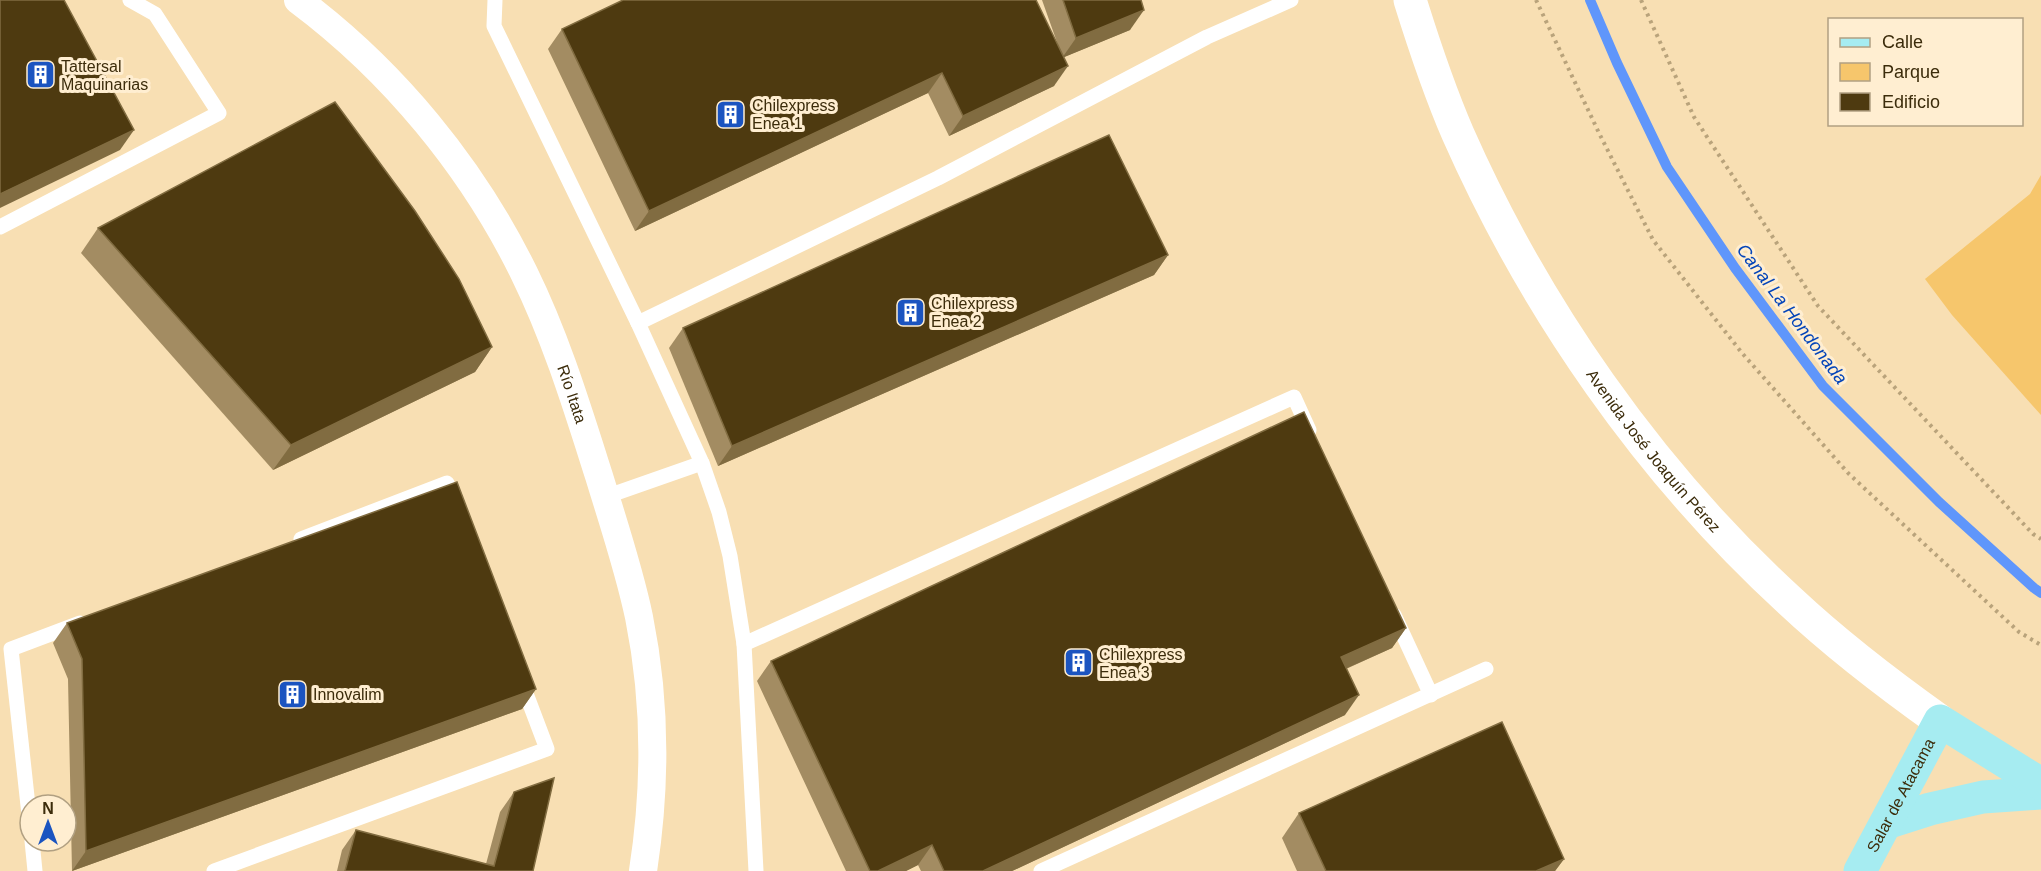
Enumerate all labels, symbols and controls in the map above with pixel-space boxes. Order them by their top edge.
legend [1828,18,2023,126]
text: Calle [1882,32,1923,52]
place label: Tattersal Maquinarias [61,58,148,93]
building icon: Tattersal Maquinarias [24,59,56,91]
text: Parque [1882,62,1940,82]
text: Edificio [1882,92,1940,112]
place label: Chilexpress Enea 1 [752,97,836,132]
building icon: Chilexpress Enea 1 [715,98,747,130]
water label: Canal La Hondonada [1733,240,1851,388]
place label: Chilexpress Enea 2 [931,295,1015,330]
building icon: Chilexpress Enea 2 [894,296,926,328]
street label: Río Itata [554,363,590,426]
street label: Avenida José Joaquín Pérez [1583,366,1724,536]
place label: Chilexpress Enea 3 [1099,646,1183,681]
building icon: Chilexpress Enea 3 [1062,647,1094,679]
building icon: Innovalim [276,678,308,710]
place label: Innovalim [313,686,381,703]
street label: Salar de Atacama [1864,736,1938,855]
north arrow [18,793,78,853]
text: N [42,800,54,817]

